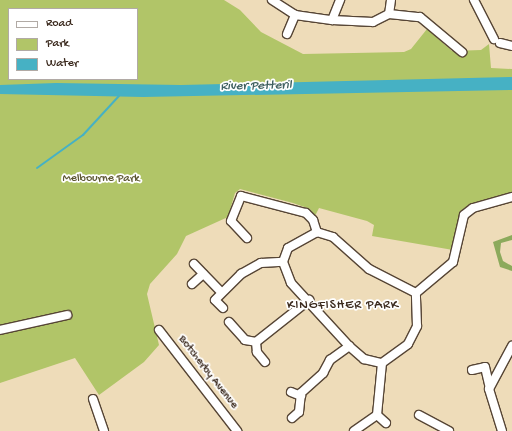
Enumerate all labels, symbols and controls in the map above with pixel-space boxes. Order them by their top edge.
legend [8,8,138,80]
text: Road [46,17,72,31]
text: Park [46,37,69,51]
text: Water [46,57,78,71]
water label: River Petteril [220,79,292,95]
park label: Melbourne Park [62,173,140,187]
district label: KINGFISHER PARK [287,298,399,314]
street label: Botcherby Avenue [174,333,240,413]

